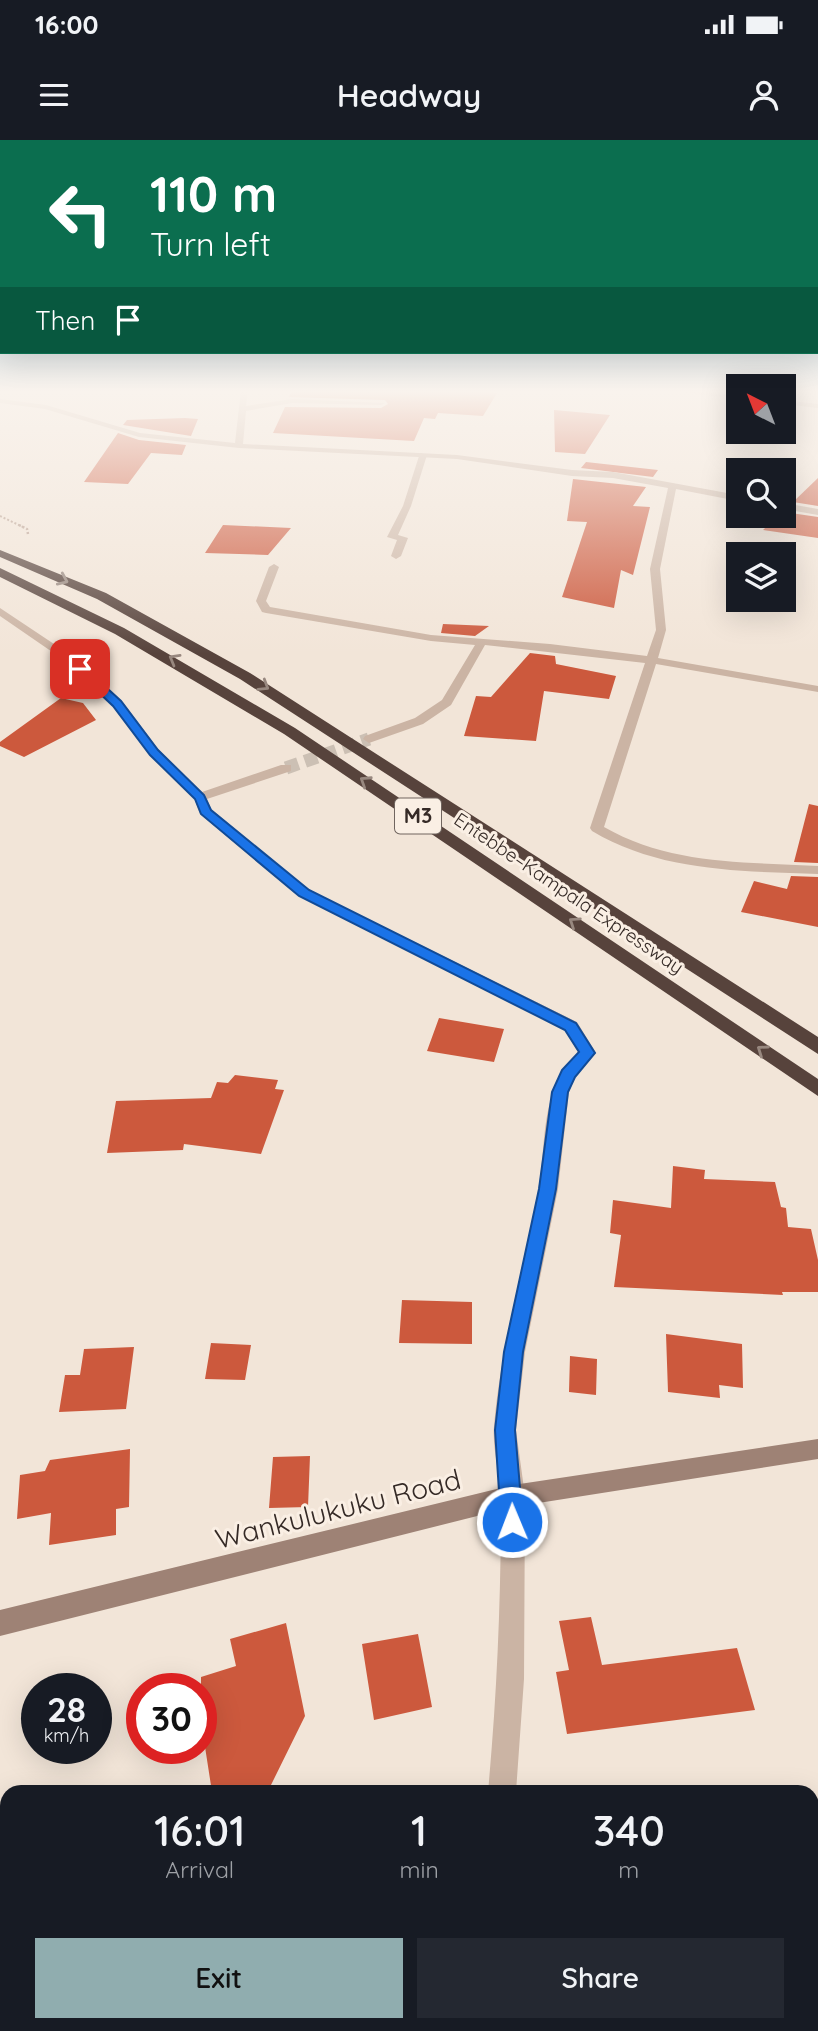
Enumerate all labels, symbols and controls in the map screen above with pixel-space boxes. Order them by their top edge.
text: 16:00 [35,8,99,41]
text: Headway [337,75,481,115]
icon: menu [35,76,73,114]
icon: person [745,76,783,114]
text: 110 m [150,163,277,224]
icon: left [35,168,126,259]
text: Turn left [150,224,271,264]
icon: arrive [109,301,147,339]
text: Then [35,304,95,337]
north arrow [726,374,796,444]
map controls [726,374,796,612]
button: search [726,458,796,528]
button: layers [726,542,796,612]
one-way arrow [56,572,68,586]
pin [50,639,110,699]
icon: arrive [61,650,99,688]
one-way arrow [168,654,181,667]
one-way arrow [256,677,269,690]
one-way arrow [360,777,373,790]
road number: M3 [395,798,441,834]
street label: Entebbe–Kampala Expressway [450,807,688,979]
one-way arrow [569,917,582,930]
one-way arrow [757,1046,770,1058]
street label: Wankulukuku Road [212,1461,464,1556]
position arrow [475,1485,549,1559]
speed limit sign: 30 [126,1673,217,1764]
text: 28 [47,1687,86,1731]
text: km/h [44,1724,89,1747]
text: 16:01 [154,1804,245,1857]
text: 1 [411,1804,427,1857]
text: 340 [593,1804,665,1857]
text: Arrival [165,1855,234,1884]
text: min [399,1855,439,1884]
text: m [618,1855,639,1884]
button: Exit [35,1938,403,2018]
button: Share [417,1938,784,2018]

